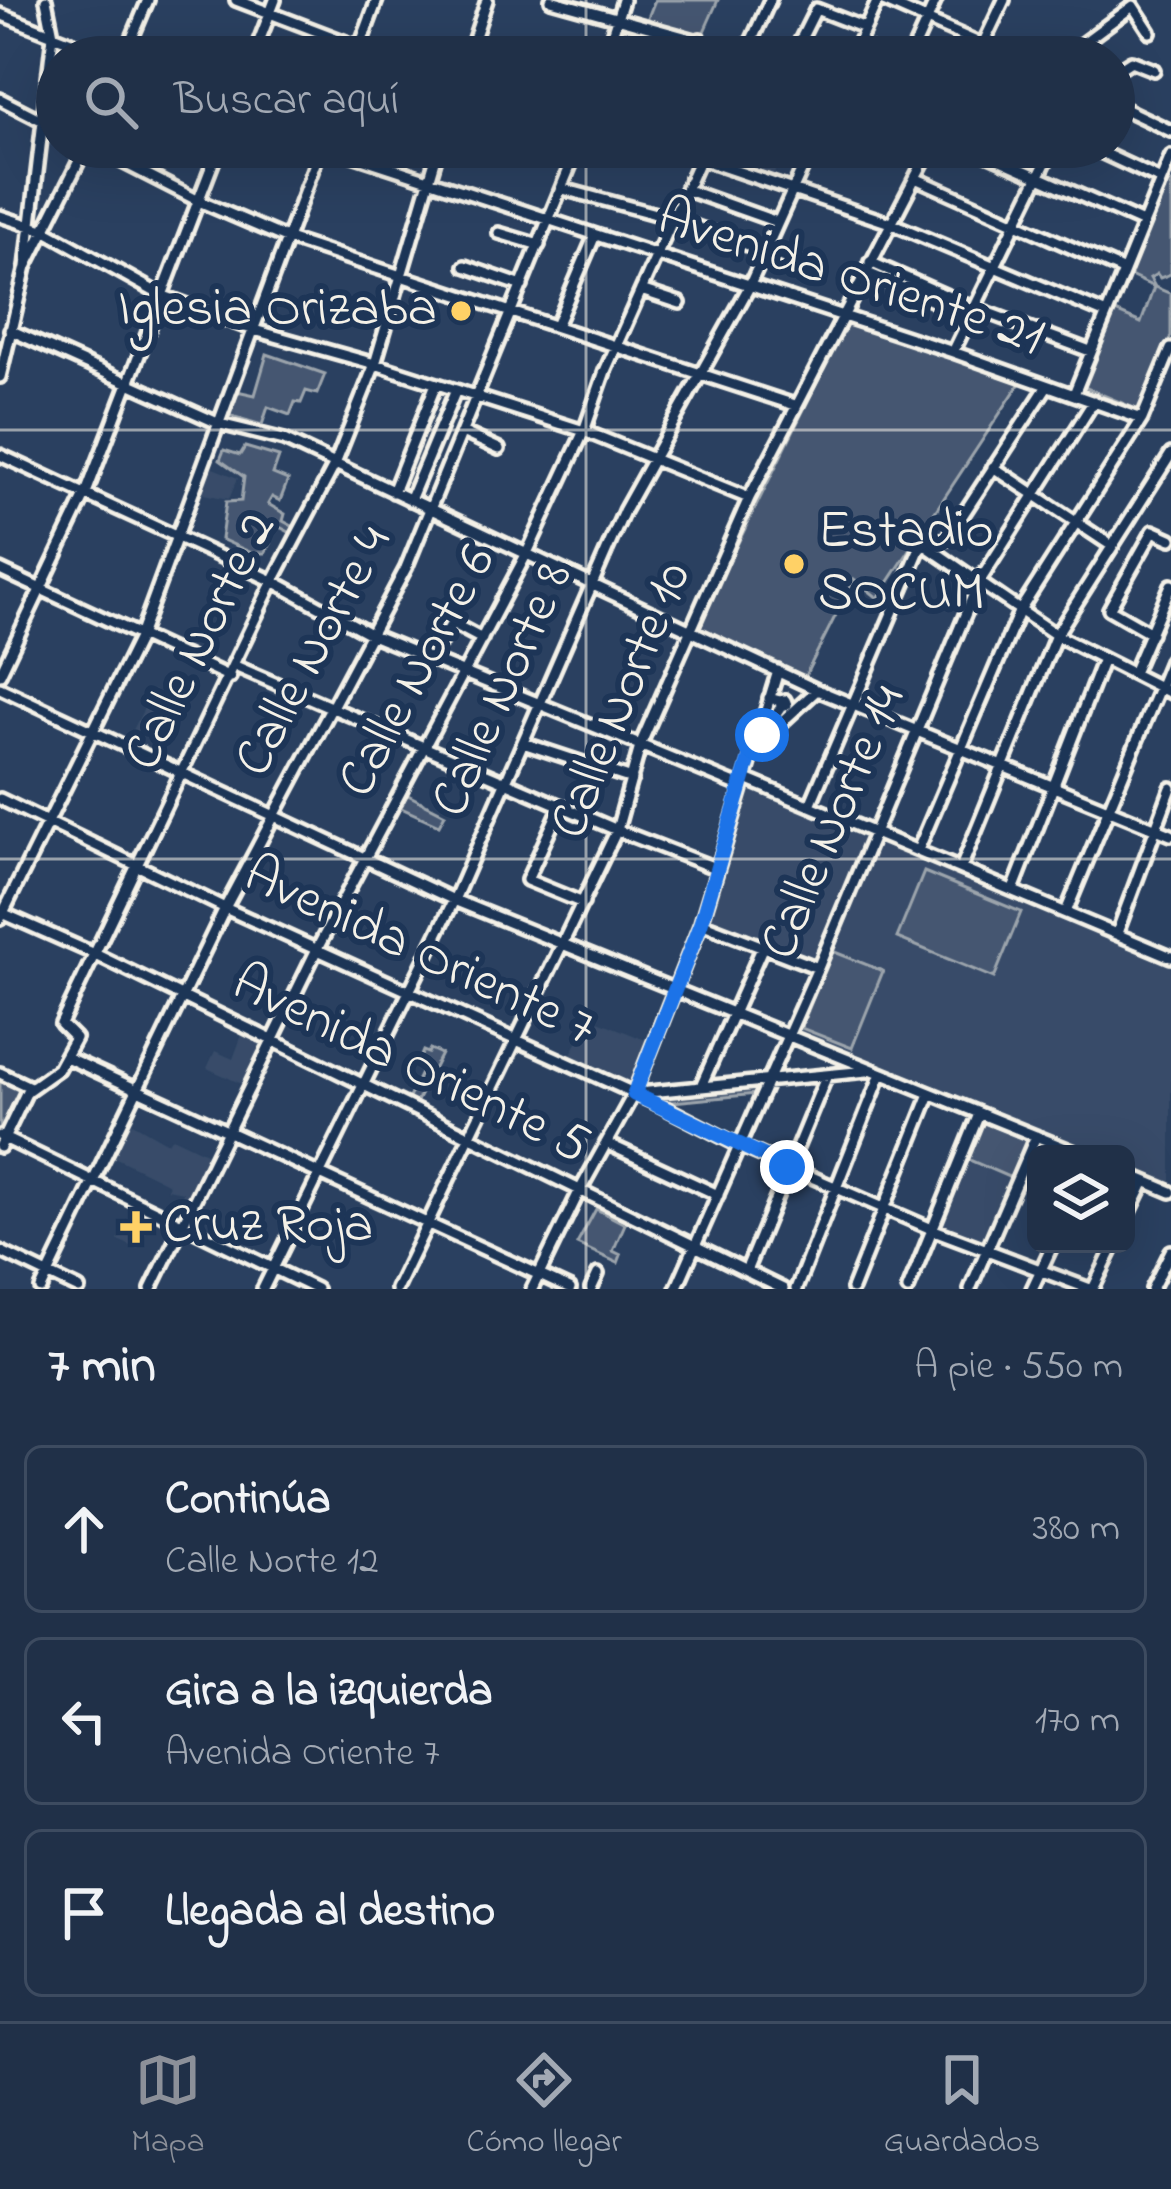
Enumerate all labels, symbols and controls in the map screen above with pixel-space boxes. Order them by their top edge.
search box [36,36,1135,168]
icon: search [78,69,144,135]
text: Buscar aquí [174,69,399,135]
street label: Avenida Oriente 21 [647,180,1053,378]
place label: Iglesia Orizaba [118,272,437,351]
marker: Iglesia Orizaba [448,298,474,324]
place label: Estadio SOCUM [818,494,994,634]
street label: Calle Norte 2 [106,500,298,784]
street label: Calle Norte 4 [216,513,414,791]
street label: Calle Norte 6 [320,532,518,812]
street label: Calle Norte 8 [413,550,595,830]
street label: Calle Norte 10 [532,551,714,851]
marker: Estadio SOCUM [781,551,807,577]
street label: Calle Norte 14 [742,674,928,972]
route start [735,708,789,762]
street label: Avenida Oriente 7 [230,837,608,1069]
street label: Avenida Oriente 5 [218,946,602,1186]
route end [760,1140,814,1194]
map controls [1027,1145,1135,1253]
button: layers [1027,1145,1135,1253]
place label: Cruz Roja [163,1188,373,1266]
marker: Cruz Roja [120,1211,152,1243]
text: 7 min [48,1330,156,1405]
text: A pie · 550 m [914,1339,1123,1396]
text: Continúa [165,1468,331,1534]
icon: ahead [51,1496,117,1562]
text: 380 m [1032,1501,1120,1558]
text: Calle Norte 12 [165,1534,379,1591]
text: Gira a la izquierda [165,1660,493,1726]
icon: left [51,1688,117,1754]
text: 170 m [1035,1693,1120,1750]
text: Avenida Oriente 7 [165,1726,440,1783]
icon: arrive [51,1880,117,1946]
text: Llegada al destino [165,1880,495,1946]
tab: Mapa [131,2047,205,2167]
tab: Cómo llegar [467,2047,622,2167]
tab: Guardados [884,2047,1040,2167]

